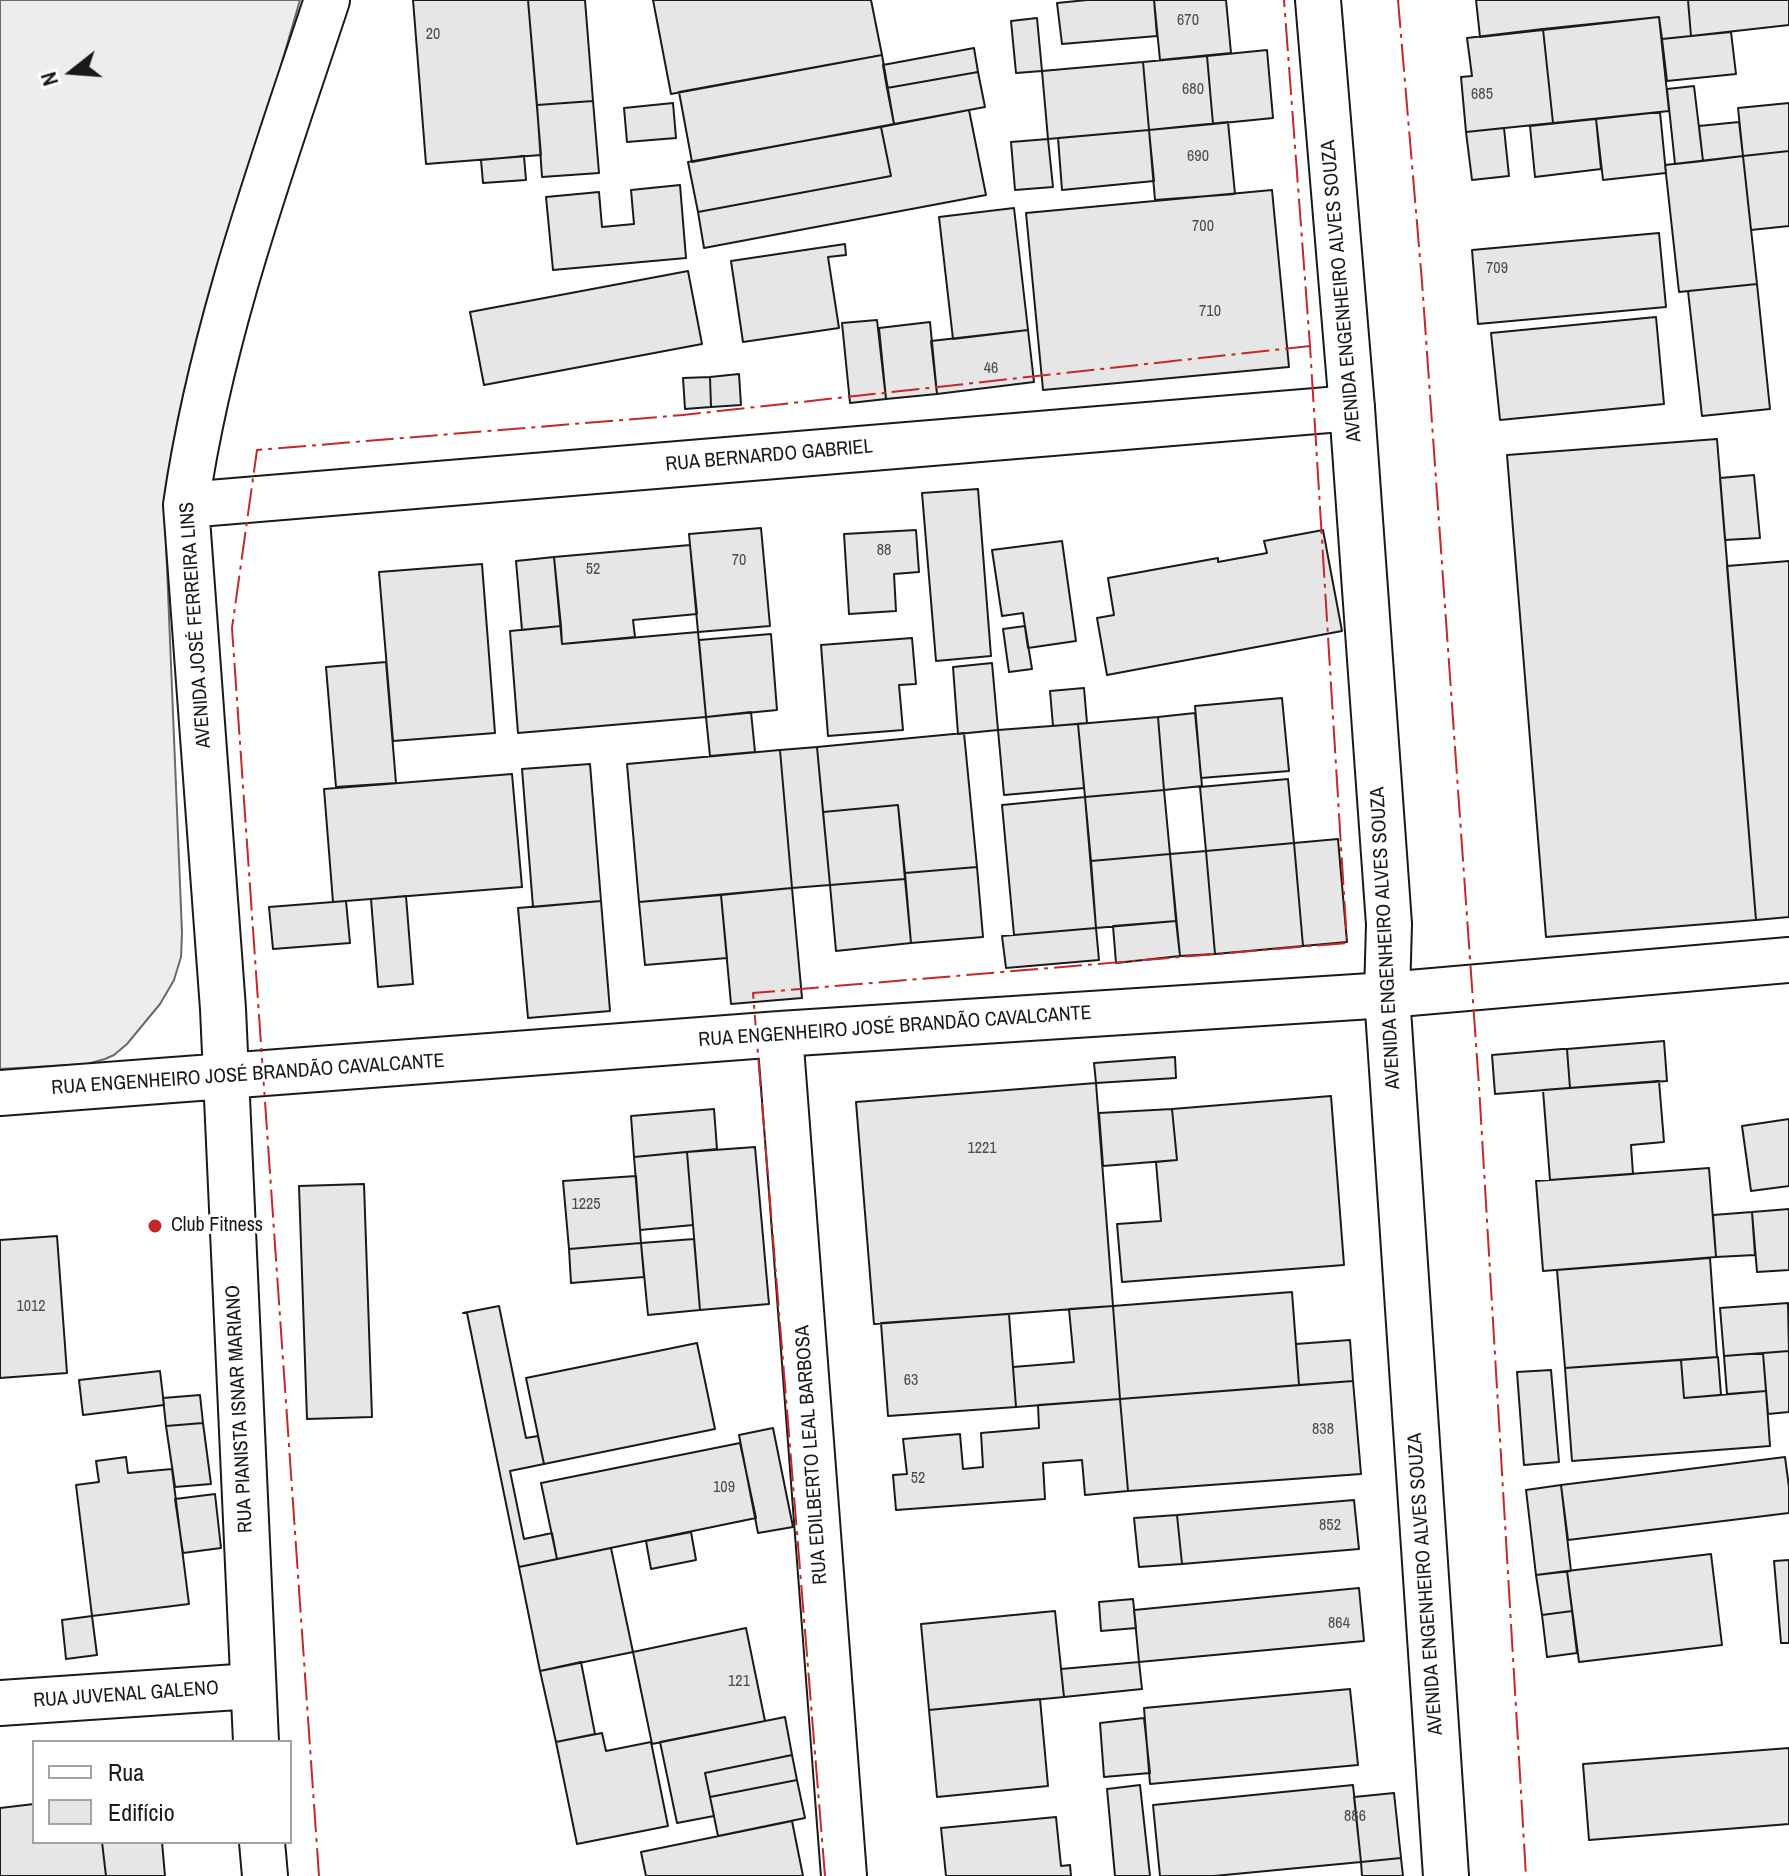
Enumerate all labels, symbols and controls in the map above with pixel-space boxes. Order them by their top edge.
house number: 670 [1177,11,1199,31]
house number: 20 [426,25,440,45]
north arrow [32,32,112,112]
text: N [33,68,65,90]
house number: 680 [1182,80,1204,100]
house number: 685 [1471,85,1493,105]
street label: AVENIDA ENGENHEIRO ALVES SOUZA [1317,139,1367,443]
house number: 690 [1187,147,1209,167]
house number: 700 [1192,217,1214,237]
house number: 709 [1486,259,1508,279]
house number: 710 [1199,302,1221,322]
house number: 46 [984,359,998,379]
street label: RUA BERNARDO GABRIEL [664,435,874,477]
street label: AVENIDA JOSÉ FERREIRA LINS [175,501,217,749]
house number: 88 [877,541,891,561]
house number: 70 [732,551,746,571]
house number: 52 [586,560,600,580]
street label: AVENIDA ENGENHEIRO ALVES SOUZA [1366,786,1406,1090]
street label: RUA ENGENHEIRO JOSÉ BRANDÃO CAVALCANTE [698,1001,1092,1053]
street label: RUA ENGENHEIRO JOSÉ BRANDÃO CAVALCANTE [51,1049,445,1101]
house number: 1221 [967,1139,997,1159]
house number: 1225 [571,1195,601,1215]
place label: Club Fitness [171,1214,263,1238]
marker: Club Fitness [146,1217,164,1235]
street label: RUA PIANISTA ISNAR MARIANO [222,1284,258,1534]
house number: 1012 [16,1297,46,1317]
street label: RUA EDILBERTO LEAL BARBOSA [791,1324,833,1586]
house number: 63 [904,1371,918,1391]
house number: 838 [1312,1420,1334,1440]
street label: AVENIDA ENGENHEIRO ALVES SOUZA [1403,1432,1449,1736]
house number: 52 [911,1469,925,1489]
house number: 109 [713,1478,735,1498]
house number: 852 [1319,1516,1341,1536]
house number: 864 [1328,1614,1350,1634]
house number: 121 [728,1672,750,1692]
street label: RUA JUVENAL GALENO [32,1677,220,1713]
legend [32,1740,292,1844]
text: Rua [108,1756,144,1788]
text: Edifício [108,1796,175,1828]
house number: 886 [1344,1807,1366,1827]

